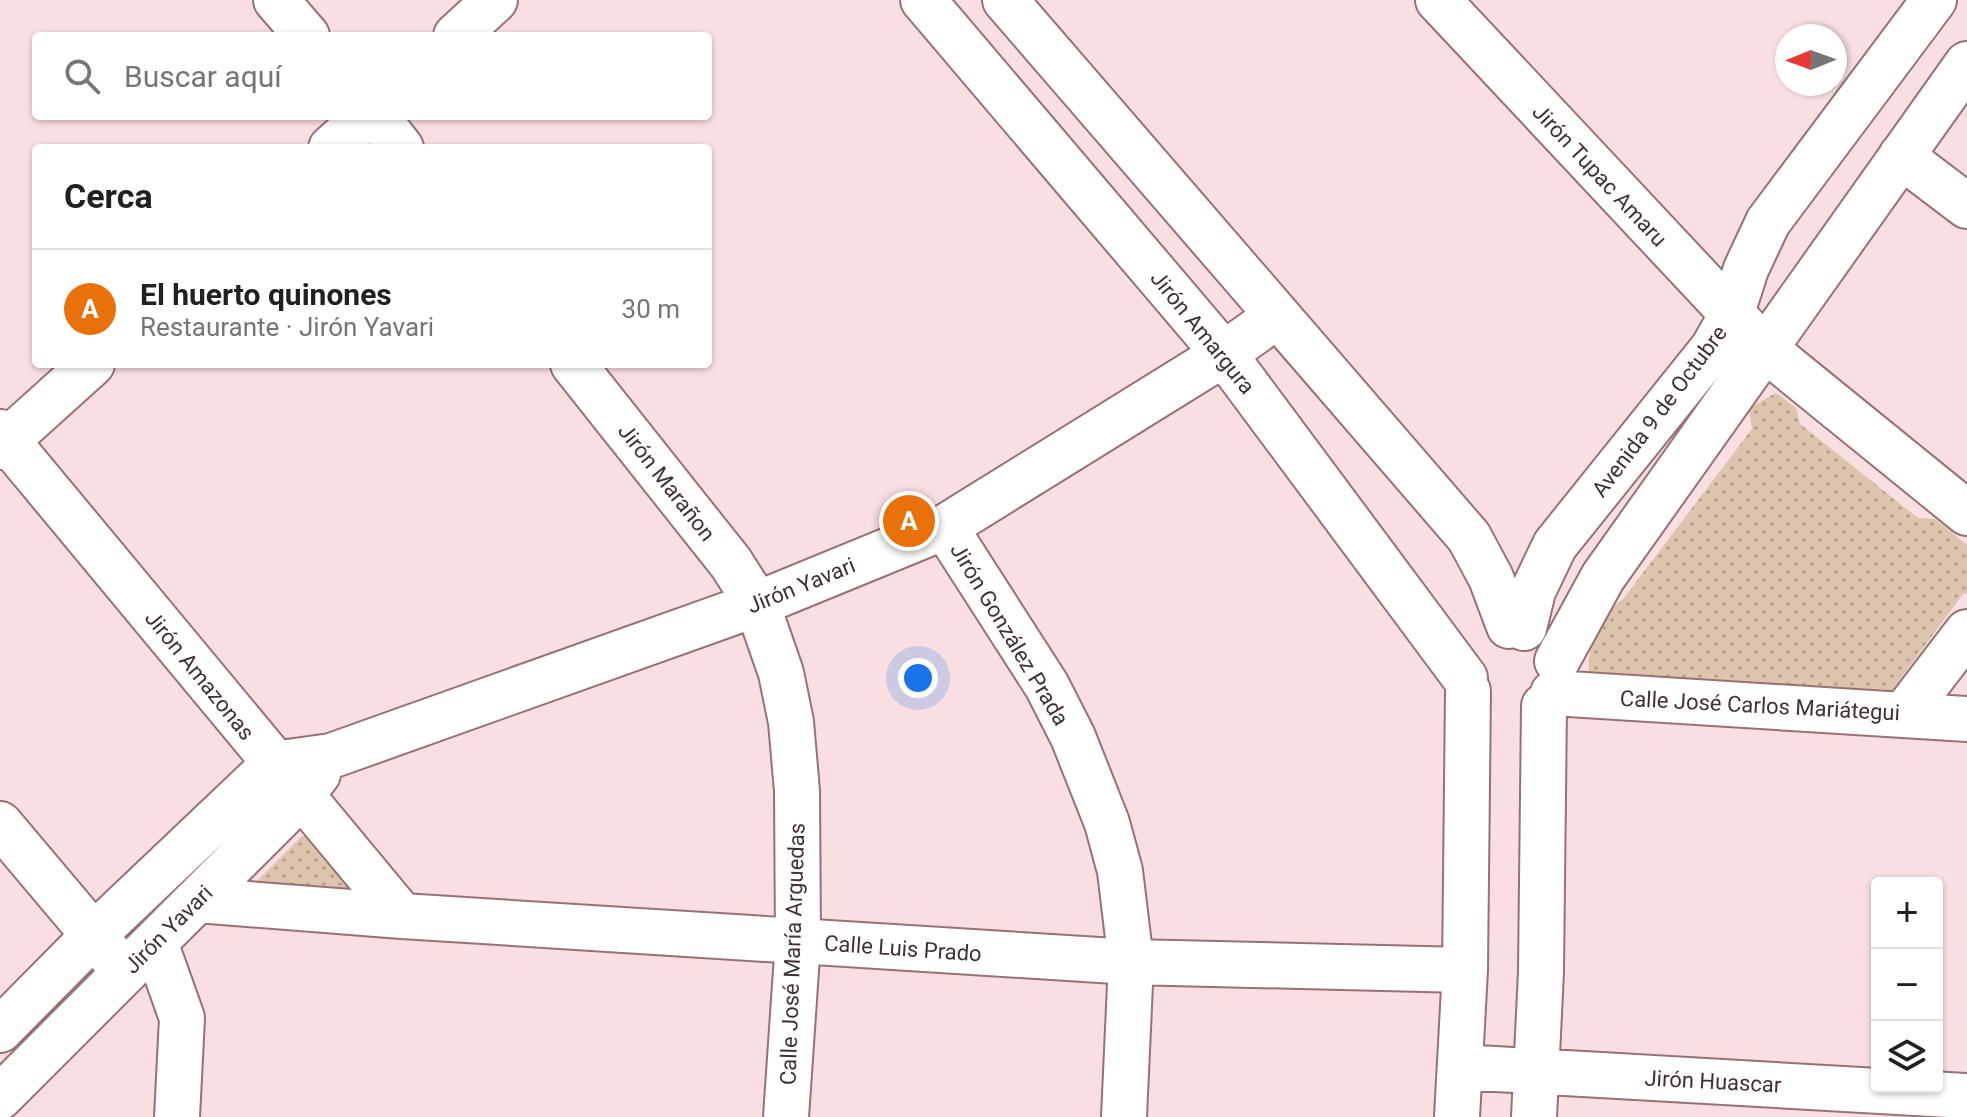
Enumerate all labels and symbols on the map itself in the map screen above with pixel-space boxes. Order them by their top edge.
north arrow [1775,24,1847,96]
street label: Jirón Tupac Amaru [1527,99,1672,252]
street label: Jirón Amargura [1145,266,1260,399]
street label: Avenida 9 de Octubre [1587,321,1732,502]
street label: Jirón Marañon [613,419,720,546]
pin: A [883,491,935,551]
street label: Jirón González Prada [945,539,1074,730]
street label: Jirón Yavari [743,552,859,618]
street label: Jirón Amazonas [140,606,259,745]
your location [898,658,938,698]
street label: Calle José Carlos Mariátegui [1619,686,1901,725]
street label: Calle José María Arguedas [775,823,810,1085]
street label: Jirón Yavari [119,880,218,979]
street label: Calle Luis Prado [823,931,982,966]
street label: Jirón Huascar [1644,1065,1783,1098]

